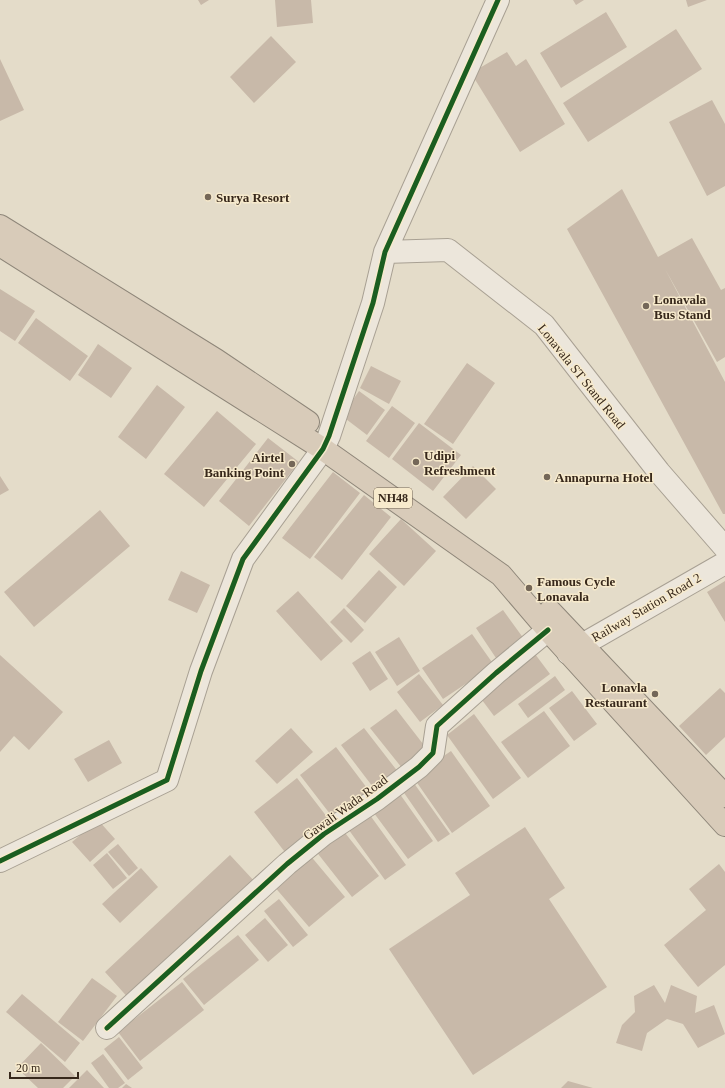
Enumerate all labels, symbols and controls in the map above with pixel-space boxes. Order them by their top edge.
place label: Surya Resort [216,190,290,205]
marker: Surya Resort [203,192,213,202]
place label: Lonavala Bus Stand [654,292,711,322]
marker: Lonavala Bus Stand [641,301,651,311]
street label: Lonavala ST Stand Road [535,321,629,432]
place label: Udipi Refreshment [424,448,496,478]
place label: Airtel Banking Point [204,450,285,480]
marker: Udipi Refreshment [411,457,421,467]
marker: Airtel Banking Point [287,459,297,469]
place label: Annapurna Hotel [555,470,653,485]
marker: Annapurna Hotel [542,472,552,482]
road number: NH48 [374,488,412,508]
street label: Railway Station Road 2 [589,570,704,645]
place label: Famous Cycle Lonavala [537,574,616,604]
marker: Famous Cycle Lonavala [524,583,534,593]
place label: Lonavla Restaurant [585,680,648,710]
marker: Lonavla Restaurant [650,689,660,699]
street label: Gawali Wada Road [300,772,391,843]
scale bar [10,1054,78,1080]
text: 20 m [16,1061,41,1075]

